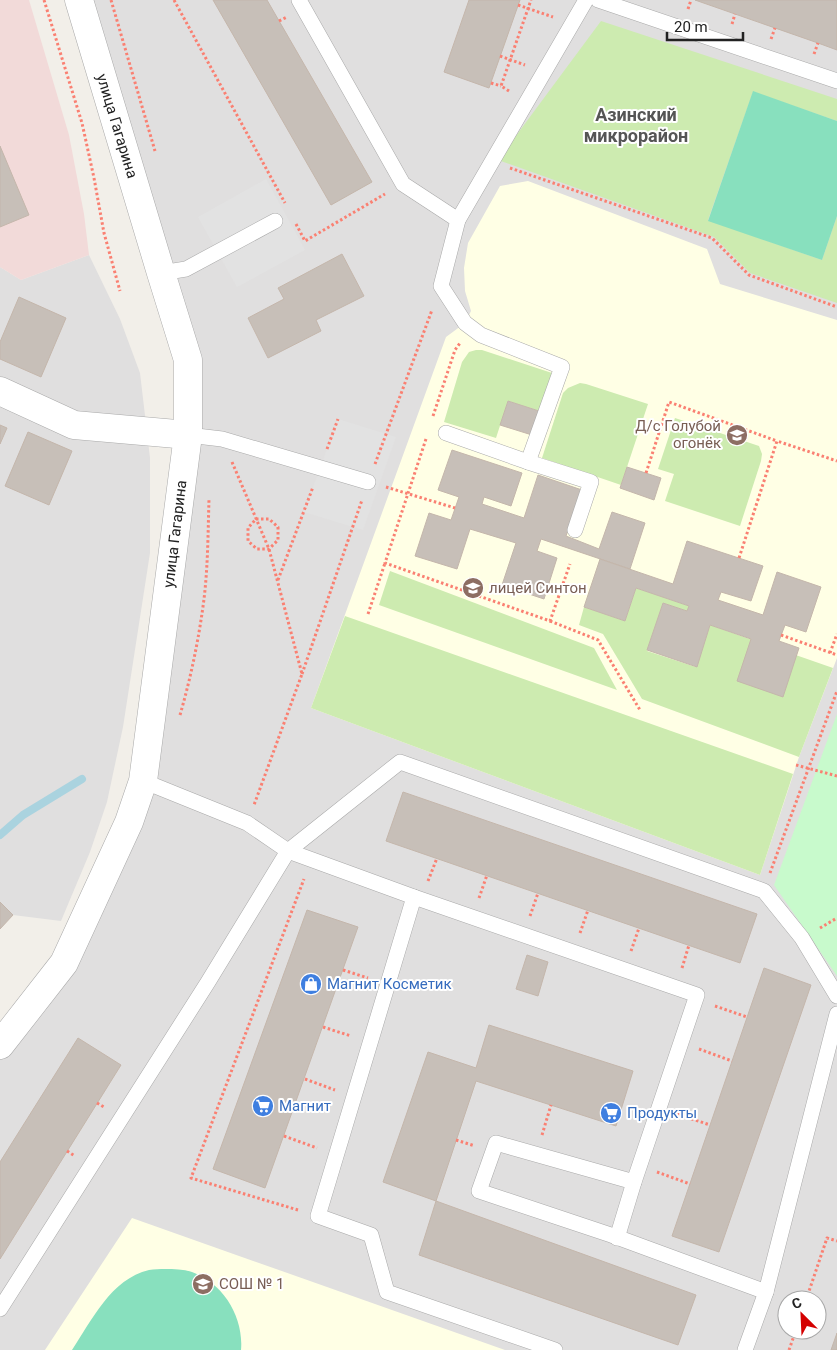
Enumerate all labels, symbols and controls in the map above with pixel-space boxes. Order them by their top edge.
scale bar [667,10,743,42]
text: 20 m [674,18,708,36]
street label: улица Гагарина [93,72,141,180]
district label: Азинский микрорайон [584,104,688,146]
place label: Д/с Голубой огонёк [635,417,721,452]
school or university icon: Д/с Голубой огонёк [725,423,749,447]
street label: улица Гагарина [159,479,191,589]
school or university icon: лицей Синтон [461,576,485,600]
place label: лицей Синтон [489,579,587,597]
shop icon: Магнит Косметик [299,972,323,996]
place label: Магнит Косметик [327,975,452,993]
supermarket icon: Магнит [251,1094,275,1118]
place label: Магнит [279,1097,331,1115]
supermarket icon: Продукты [599,1101,623,1125]
place label: Продукты [627,1104,697,1122]
school or university icon: СОШ № 1 [191,1272,215,1296]
place label: СОШ № 1 [219,1275,285,1293]
north arrow [777,1290,827,1340]
text: С [789,1294,804,1312]

